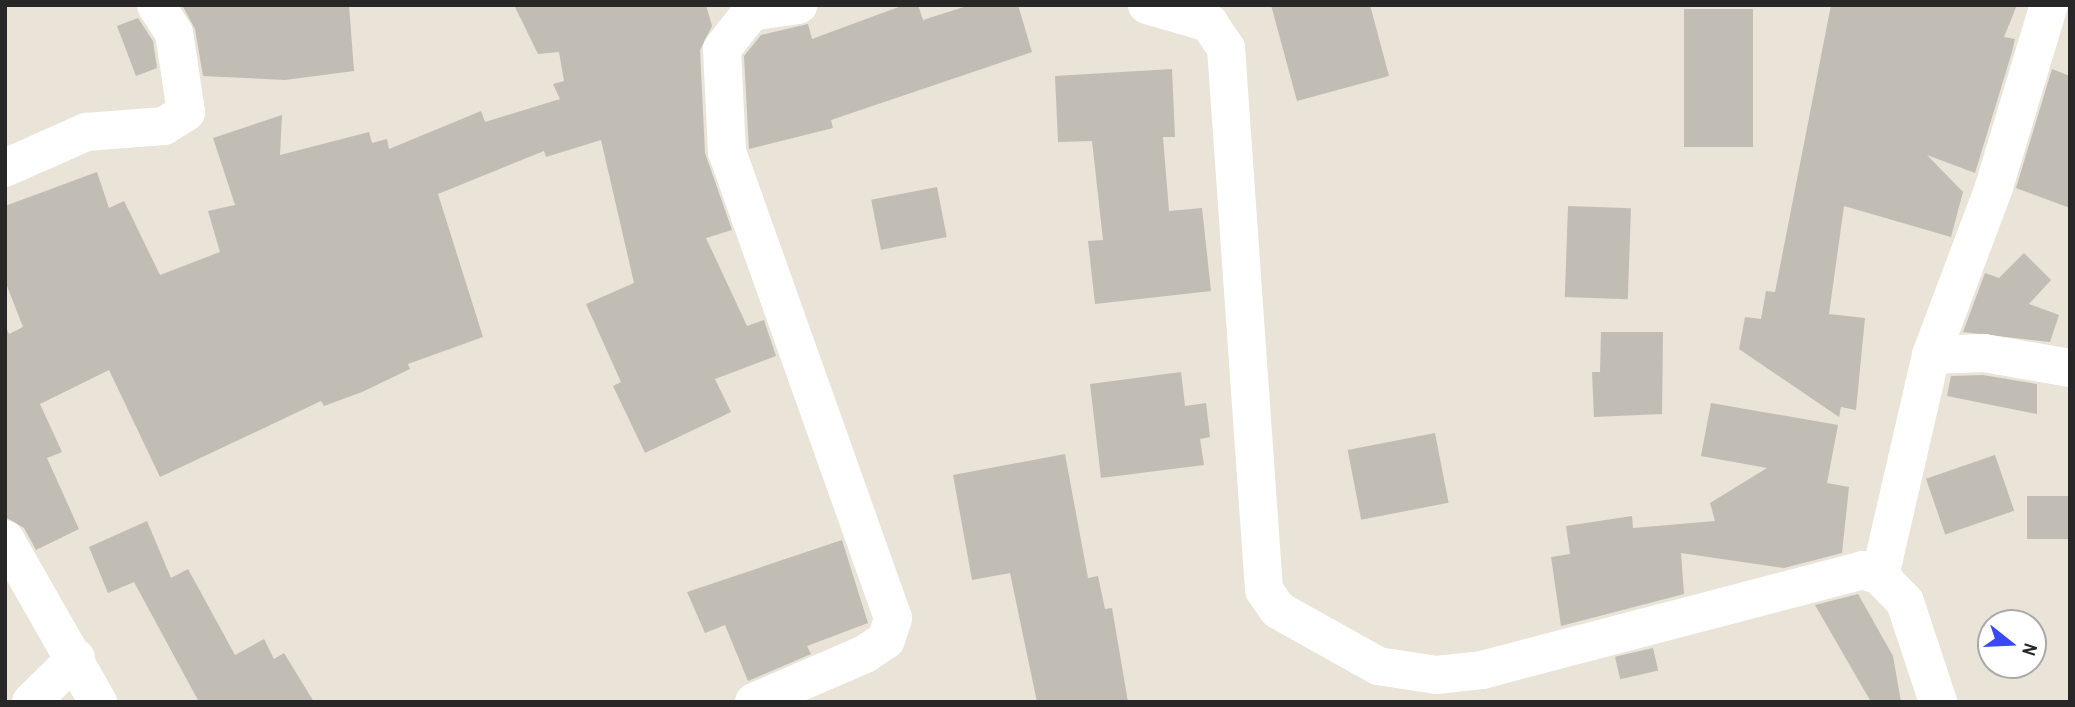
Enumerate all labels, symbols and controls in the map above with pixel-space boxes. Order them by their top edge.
north arrow [1977,609,2047,679]
text: N [2016,641,2044,659]

